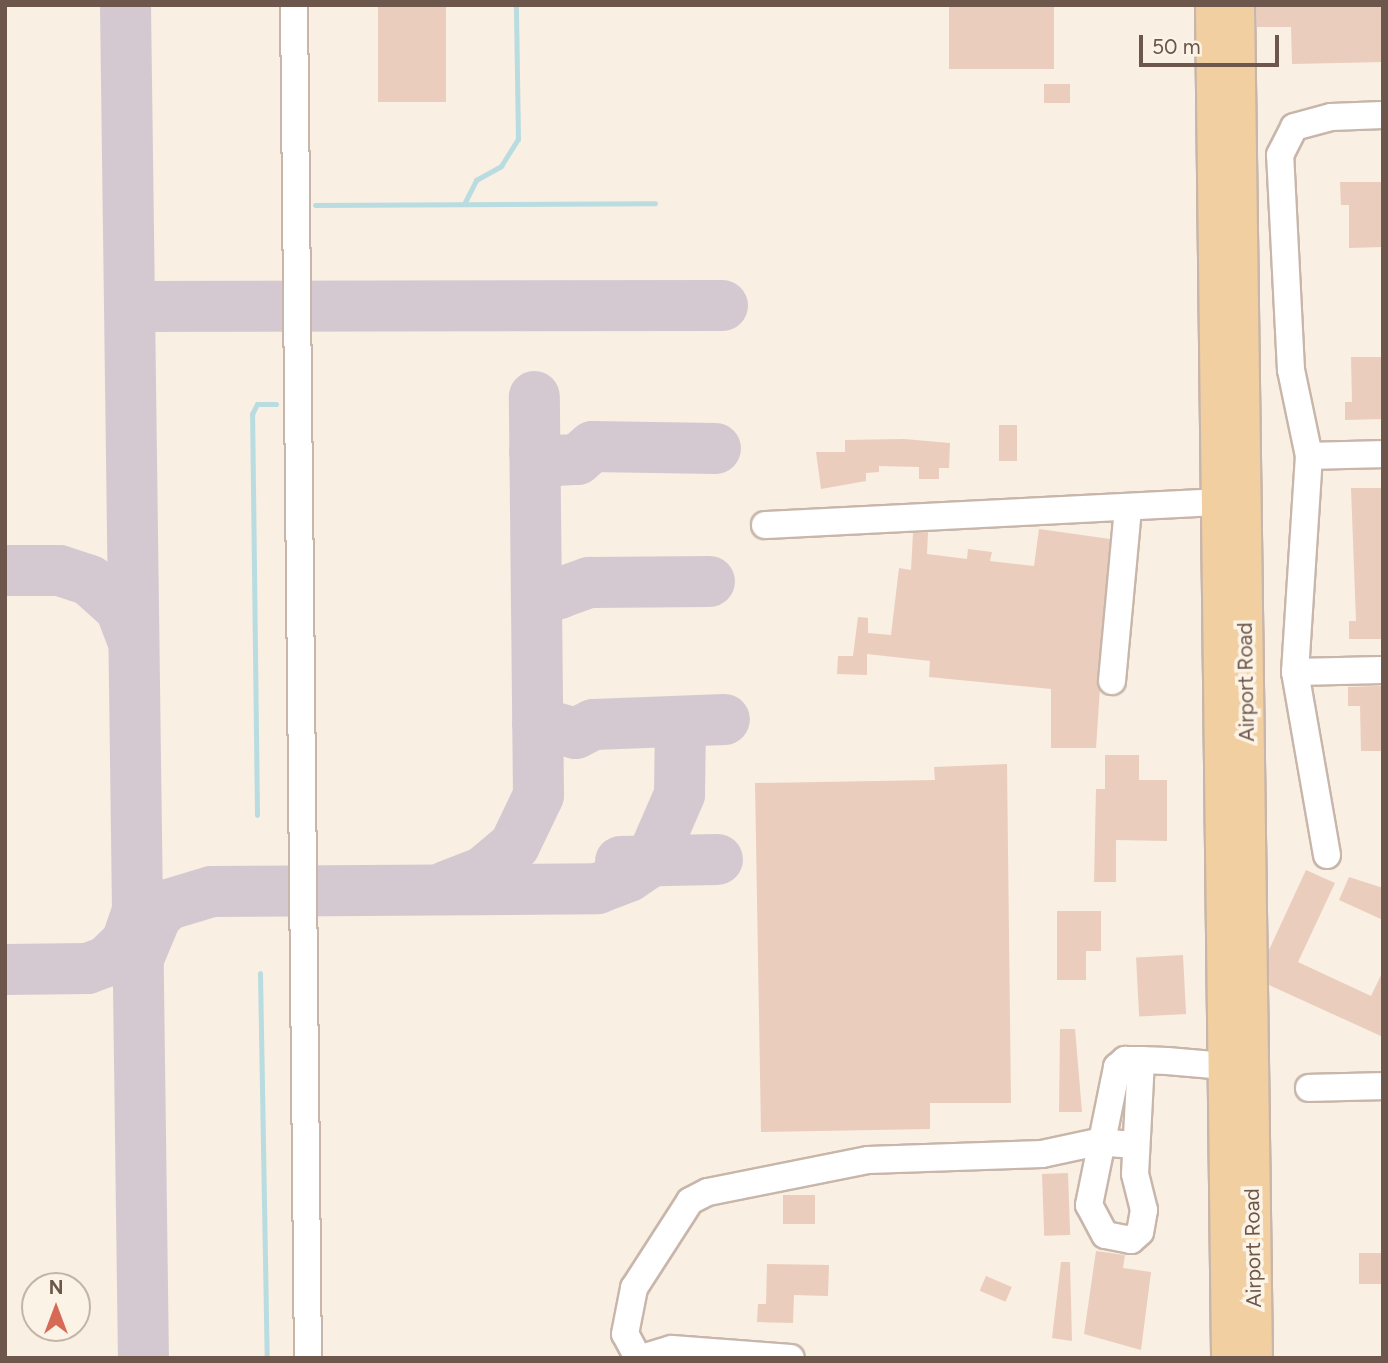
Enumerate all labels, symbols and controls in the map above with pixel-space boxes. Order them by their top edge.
scale bar [1143,21,1283,65]
text: 50 m [1152,34,1201,59]
street label: Airport Road [1232,622,1260,742]
street label: Airport Road [1239,1188,1267,1308]
north arrow [21,1272,91,1342]
text: N [49,1276,63,1299]

